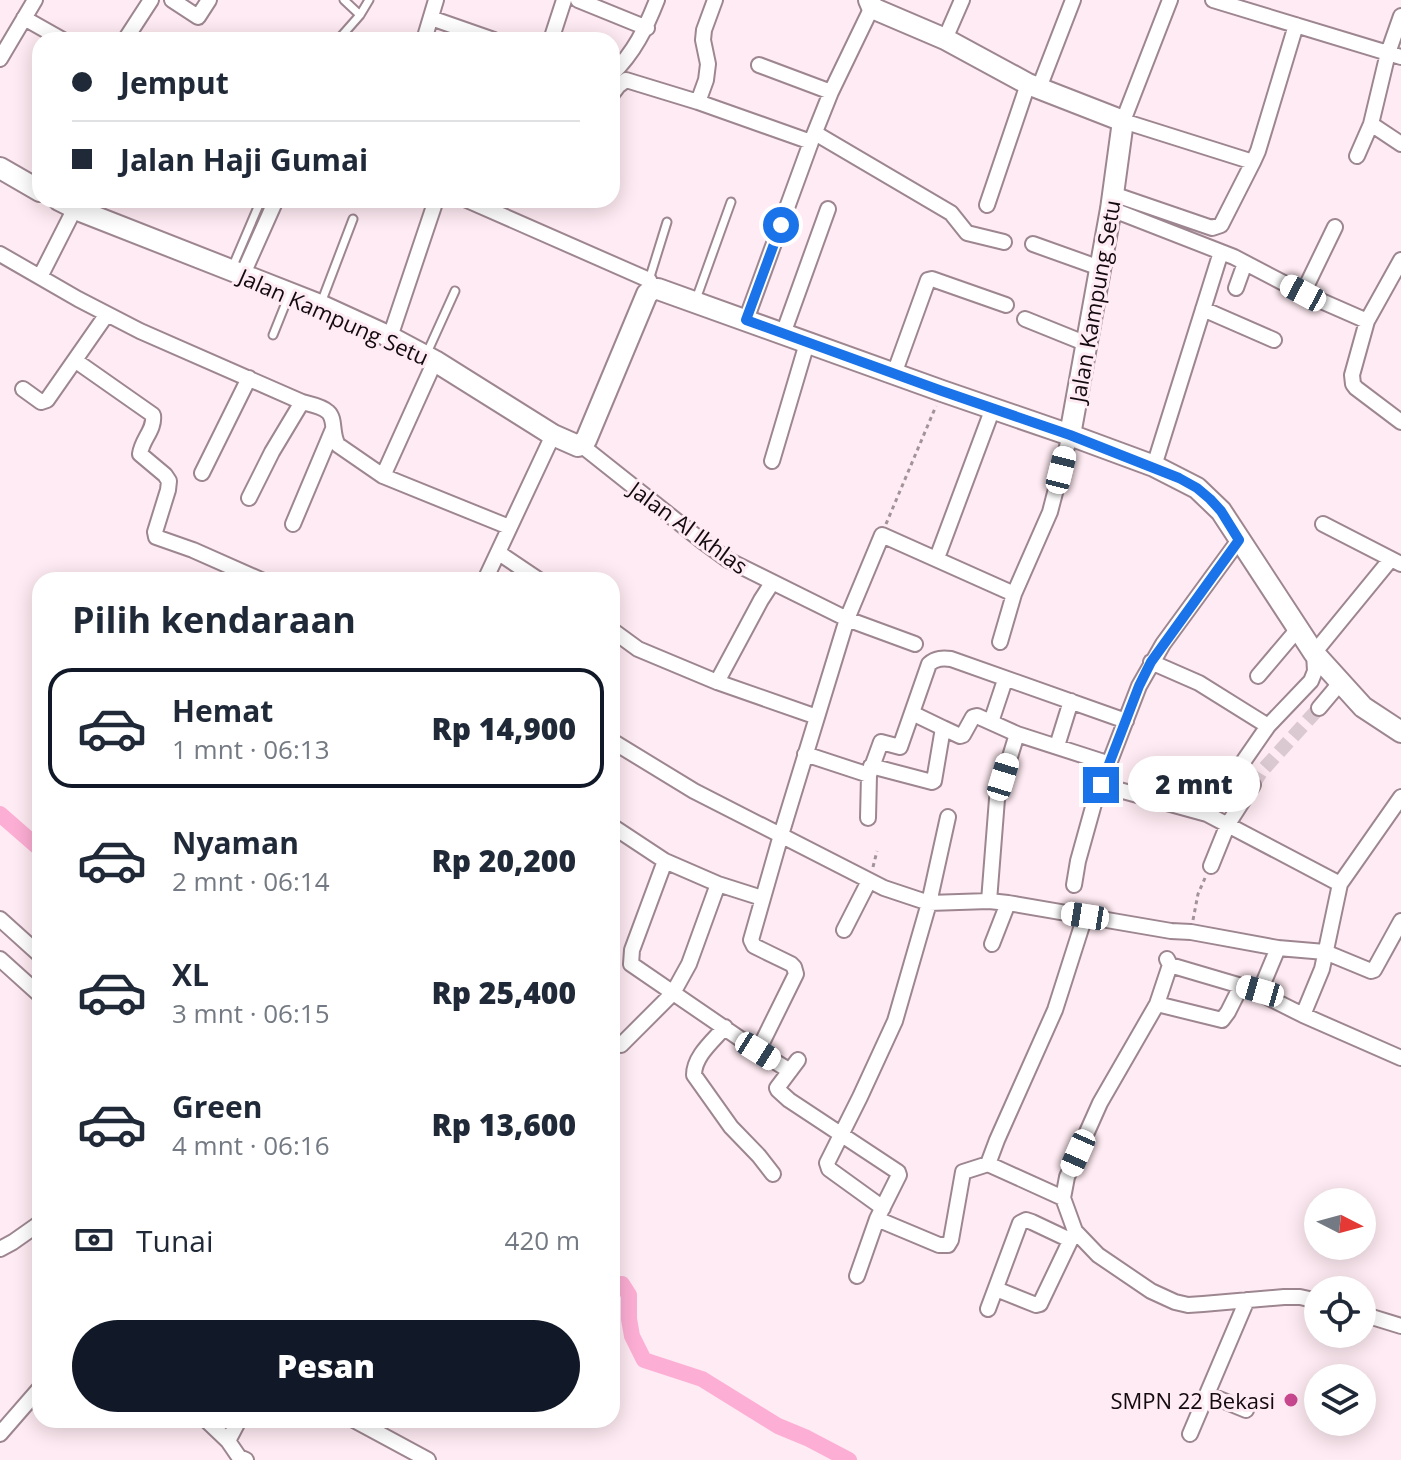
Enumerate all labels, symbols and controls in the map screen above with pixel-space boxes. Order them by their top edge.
text: Jemput [120,62,229,103]
text: Jalan Haji Gumai [120,139,368,180]
street label: Jalan Kampung Setu [1061,197,1127,407]
route start [763,207,799,243]
street label: Jalan Kampung Setu [232,260,434,371]
car [1276,271,1330,315]
car [1044,444,1078,496]
street label: Jalan Al Ikhlas [622,473,754,580]
text: Pilih kendaraan [72,595,356,644]
text: Hemat [172,690,273,731]
icon: car [76,692,148,764]
text: Rp 14,900 [431,708,576,749]
text: 1 mnt · 06:13 [172,731,330,767]
car [985,751,1021,803]
callout: 2 mnt [1129,757,1261,813]
text: 2 mnt [1155,766,1233,802]
route end [1083,767,1119,803]
text: Nyaman [172,822,299,863]
icon: car [76,824,148,896]
text: Rp 20,200 [431,840,576,881]
text: 2 mnt · 06:14 [172,863,330,899]
car [1059,900,1111,932]
text: XL [172,954,209,995]
icon: car [76,956,148,1028]
text: Rp 25,400 [431,972,576,1013]
car [1234,973,1286,1009]
text: 3 mnt · 06:15 [172,995,330,1031]
car [731,1028,785,1074]
text: Green [172,1086,263,1127]
icon: car [76,1088,148,1160]
text: Rp 13,600 [431,1104,576,1145]
car [1057,1126,1099,1180]
text: 4 mnt · 06:16 [172,1127,330,1163]
north arrow [1304,1188,1376,1260]
map controls [1304,1188,1376,1436]
icon: cash [72,1218,116,1262]
text: Tunai [136,1220,214,1261]
text: 420 m [505,1222,580,1258]
button: locate [1304,1276,1376,1348]
button: Pesan [72,1320,580,1412]
button: layers [1304,1364,1376,1436]
place label: SMPN 22 Bekasi [1110,1385,1275,1415]
marker: SMPN 22 Bekasi [1282,1391,1300,1409]

